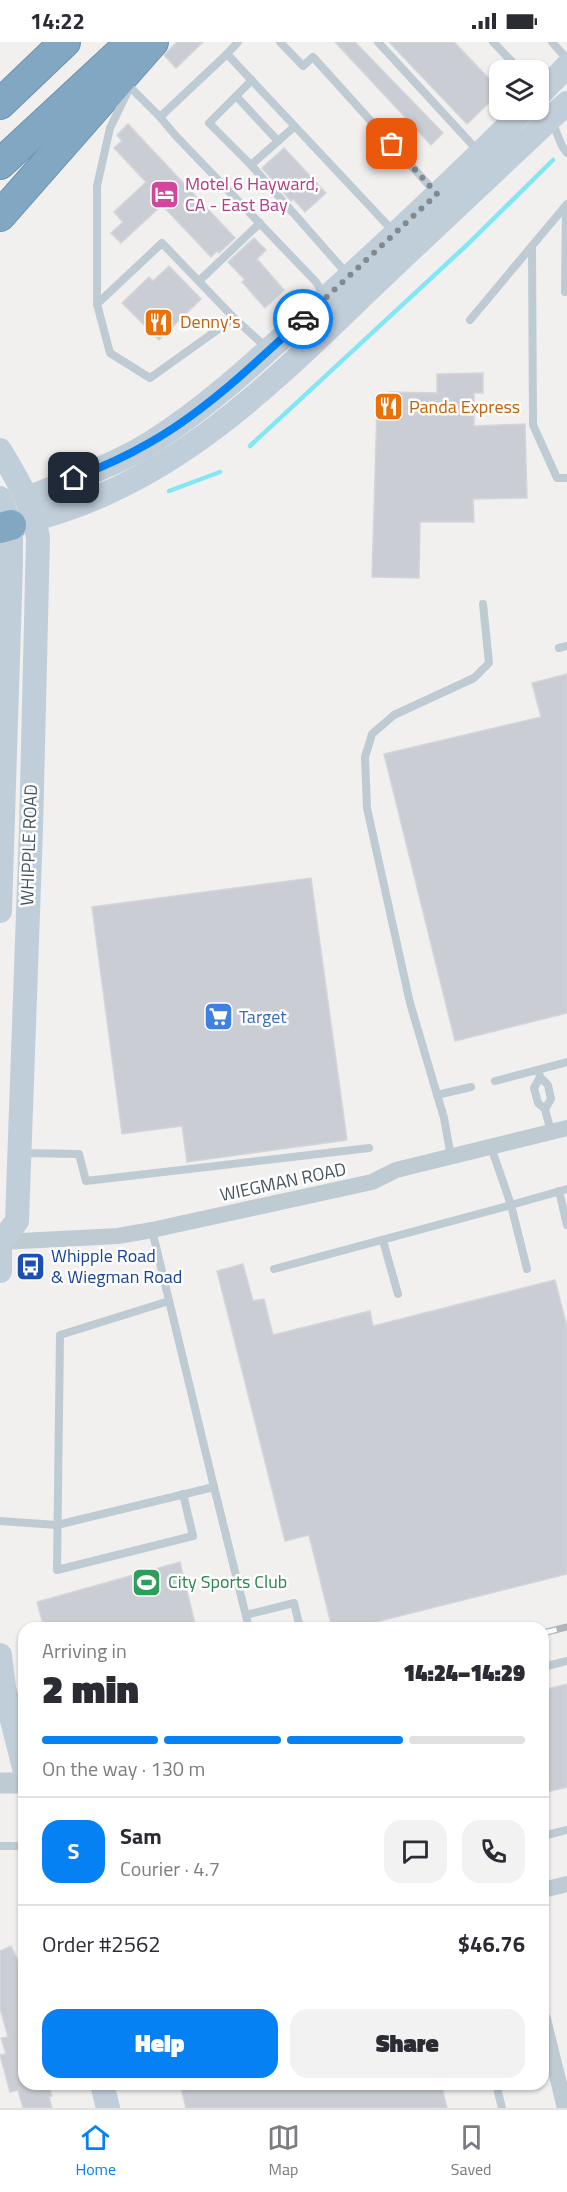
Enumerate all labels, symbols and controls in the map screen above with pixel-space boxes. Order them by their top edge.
text: 14:22 [30,4,85,38]
map controls [489,60,549,120]
button: layers [489,60,549,120]
pin [366,118,417,169]
icon: bag [375,127,408,160]
place label: Motel 6 Hayward, CA - East Bay [185,170,319,218]
hotel icon: Motel 6 Hayward, CA - East Bay [148,178,180,210]
courier [273,289,333,349]
icon: car [287,303,320,336]
restaurant icon: Denny's [143,306,175,338]
place label: Denny's [180,308,241,335]
restaurant icon: Panda Express [372,391,404,423]
place label: Panda Express [409,393,520,420]
pin [48,452,99,503]
icon: home [57,461,90,494]
street label: WHIPPLE ROAD [13,784,44,906]
supermarket icon: Target [202,1001,234,1033]
place label: Target [239,1003,287,1030]
street label: WIEGMAN ROAD [217,1155,348,1208]
place label: Whipple Road & Wiegman Road [51,1242,182,1290]
bus stop icon: Whipple Road & Wiegman Road [14,1250,46,1282]
sports icon: City Sports Club [131,1566,163,1598]
place label: City Sports Club [168,1568,287,1595]
text: Arriving in [42,1635,127,1666]
text: 14:24–14:29 [403,1656,525,1690]
text: 2 min [42,1659,139,1718]
text: On the way · 130 m [42,1753,205,1784]
text: Sam [120,1819,162,1853]
button: chat [384,1820,447,1883]
button: phone [462,1820,525,1883]
text: S [68,1834,79,1868]
text: Courier · 4.7 [120,1853,220,1884]
text: Order #2562 [42,1927,161,1961]
text: $46.76 [458,1927,525,1961]
button: Help [42,2009,278,2078]
button: Share [290,2009,525,2078]
tab: Home [75,2121,116,2181]
tab: Map [267,2121,300,2181]
tab: Saved [451,2121,492,2181]

